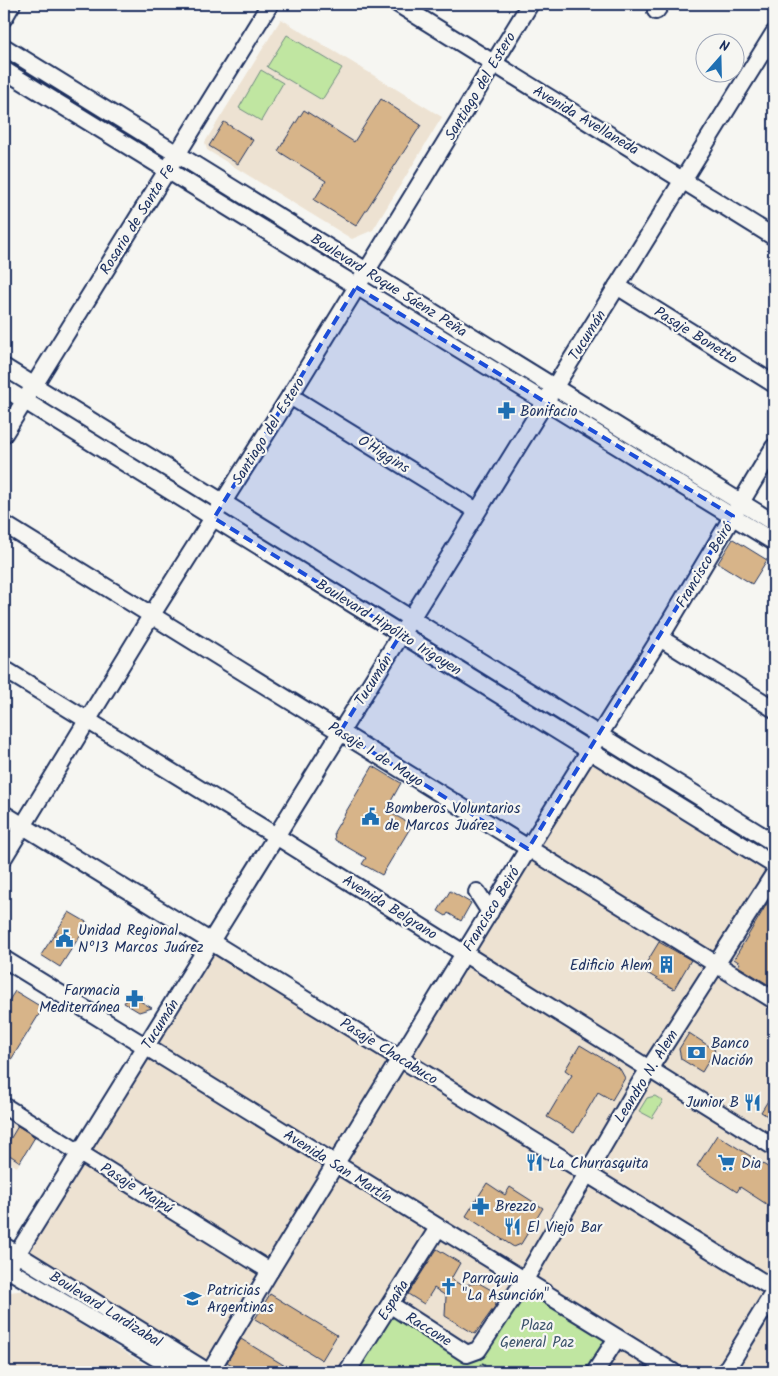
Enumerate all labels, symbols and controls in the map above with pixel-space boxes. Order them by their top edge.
street label: Santiago del Estero [439,28,523,145]
north arrow [696,32,746,82]
text: N [716,35,732,59]
street label: Avenida Avellaneda [528,80,643,162]
street label: Rosario de Santa Fe [94,159,182,280]
street label: Boulevard Roque Sáenz Peña [305,228,471,344]
street label: Pasaje Bonetto [649,301,742,371]
street label: Tucumán [563,305,613,366]
street label: Santiago del Estero [226,373,312,490]
place label: Bonifacio [520,400,578,424]
pharmacy icon: Bonifacio [496,401,516,421]
street label: O'Higgins [353,430,415,481]
street label: Francisco Beiró [670,517,740,613]
street label: Boulevard Hipólito Irigoyen [311,573,466,683]
street label: Tucumán [349,650,399,711]
street label: Pasaje 1 de Mayo [323,716,428,794]
place label: Bomberos Voluntarios de Marcos Juárez [385,797,521,838]
public building icon: Bomberos Voluntarios de Marcos Juárez [361,807,381,827]
street label: Francisco Beiró [457,861,527,957]
street label: Avenida Belgrano [337,869,442,947]
place label: Unidad Regional Nº13 Marcos Juárez [78,919,204,960]
public building icon: Unidad Regional Nº13 Marcos Juárez [54,929,74,949]
place label: Edificio Alem [570,954,652,978]
building icon: Edificio Alem [656,955,676,975]
place label: Farmacia Mediterránea [39,979,120,1020]
pharmacy icon: Farmacia Mediterránea [124,989,144,1009]
street label: Tucumán [136,994,186,1055]
street label: Pasaje Chacabuco [335,1012,442,1092]
street label: Leandro N. Alem [608,1025,685,1128]
place label: Banco Nación [711,1032,753,1073]
bank icon: Banco Nación [687,1042,707,1062]
place label: Junior B [686,1091,739,1115]
restaurant icon: Junior B [743,1092,763,1112]
street label: Avenida San Martín [278,1124,397,1210]
place label: La Churrasquita [549,1152,649,1176]
place label: Dia [741,1152,761,1176]
restaurant icon: La Churrasquita [525,1153,545,1173]
supermarket icon: Dia [717,1153,737,1173]
street label: Pasaje Maipú [95,1157,178,1221]
place label: Brezzo [495,1195,536,1219]
pharmacy icon: Brezzo [471,1196,491,1216]
place label: El Viejo Bar [527,1216,603,1240]
restaurant icon: El Viejo Bar [503,1217,523,1237]
street label: Boulevard Lardizabal [44,1265,167,1354]
place label: Parroquia "La Asunción" [462,1267,549,1308]
street label: España [372,1275,416,1326]
church icon: Parroquia "La Asunción" [438,1277,458,1297]
place label: Patricias Argentinas [207,1279,274,1320]
school or university icon: Patricias Argentinas [183,1289,203,1309]
street label: Raccone [401,1306,457,1354]
park label: Plaza General Paz [500,1314,574,1355]

